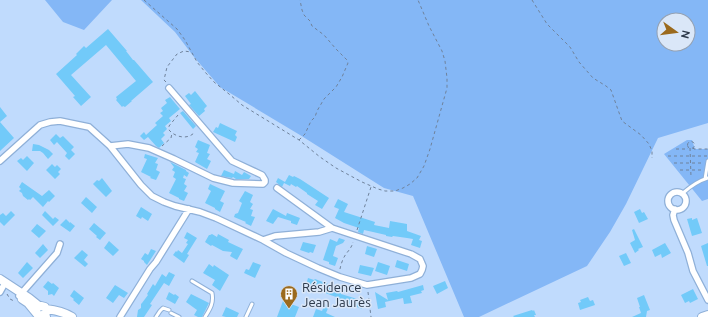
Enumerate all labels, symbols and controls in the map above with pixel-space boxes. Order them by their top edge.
north arrow [656,12,696,52]
text: N [679,29,693,40]
place label: Résidence Jean Jaurès [302,280,371,309]
building icon: Résidence Jean Jaurès [279,284,299,309]

